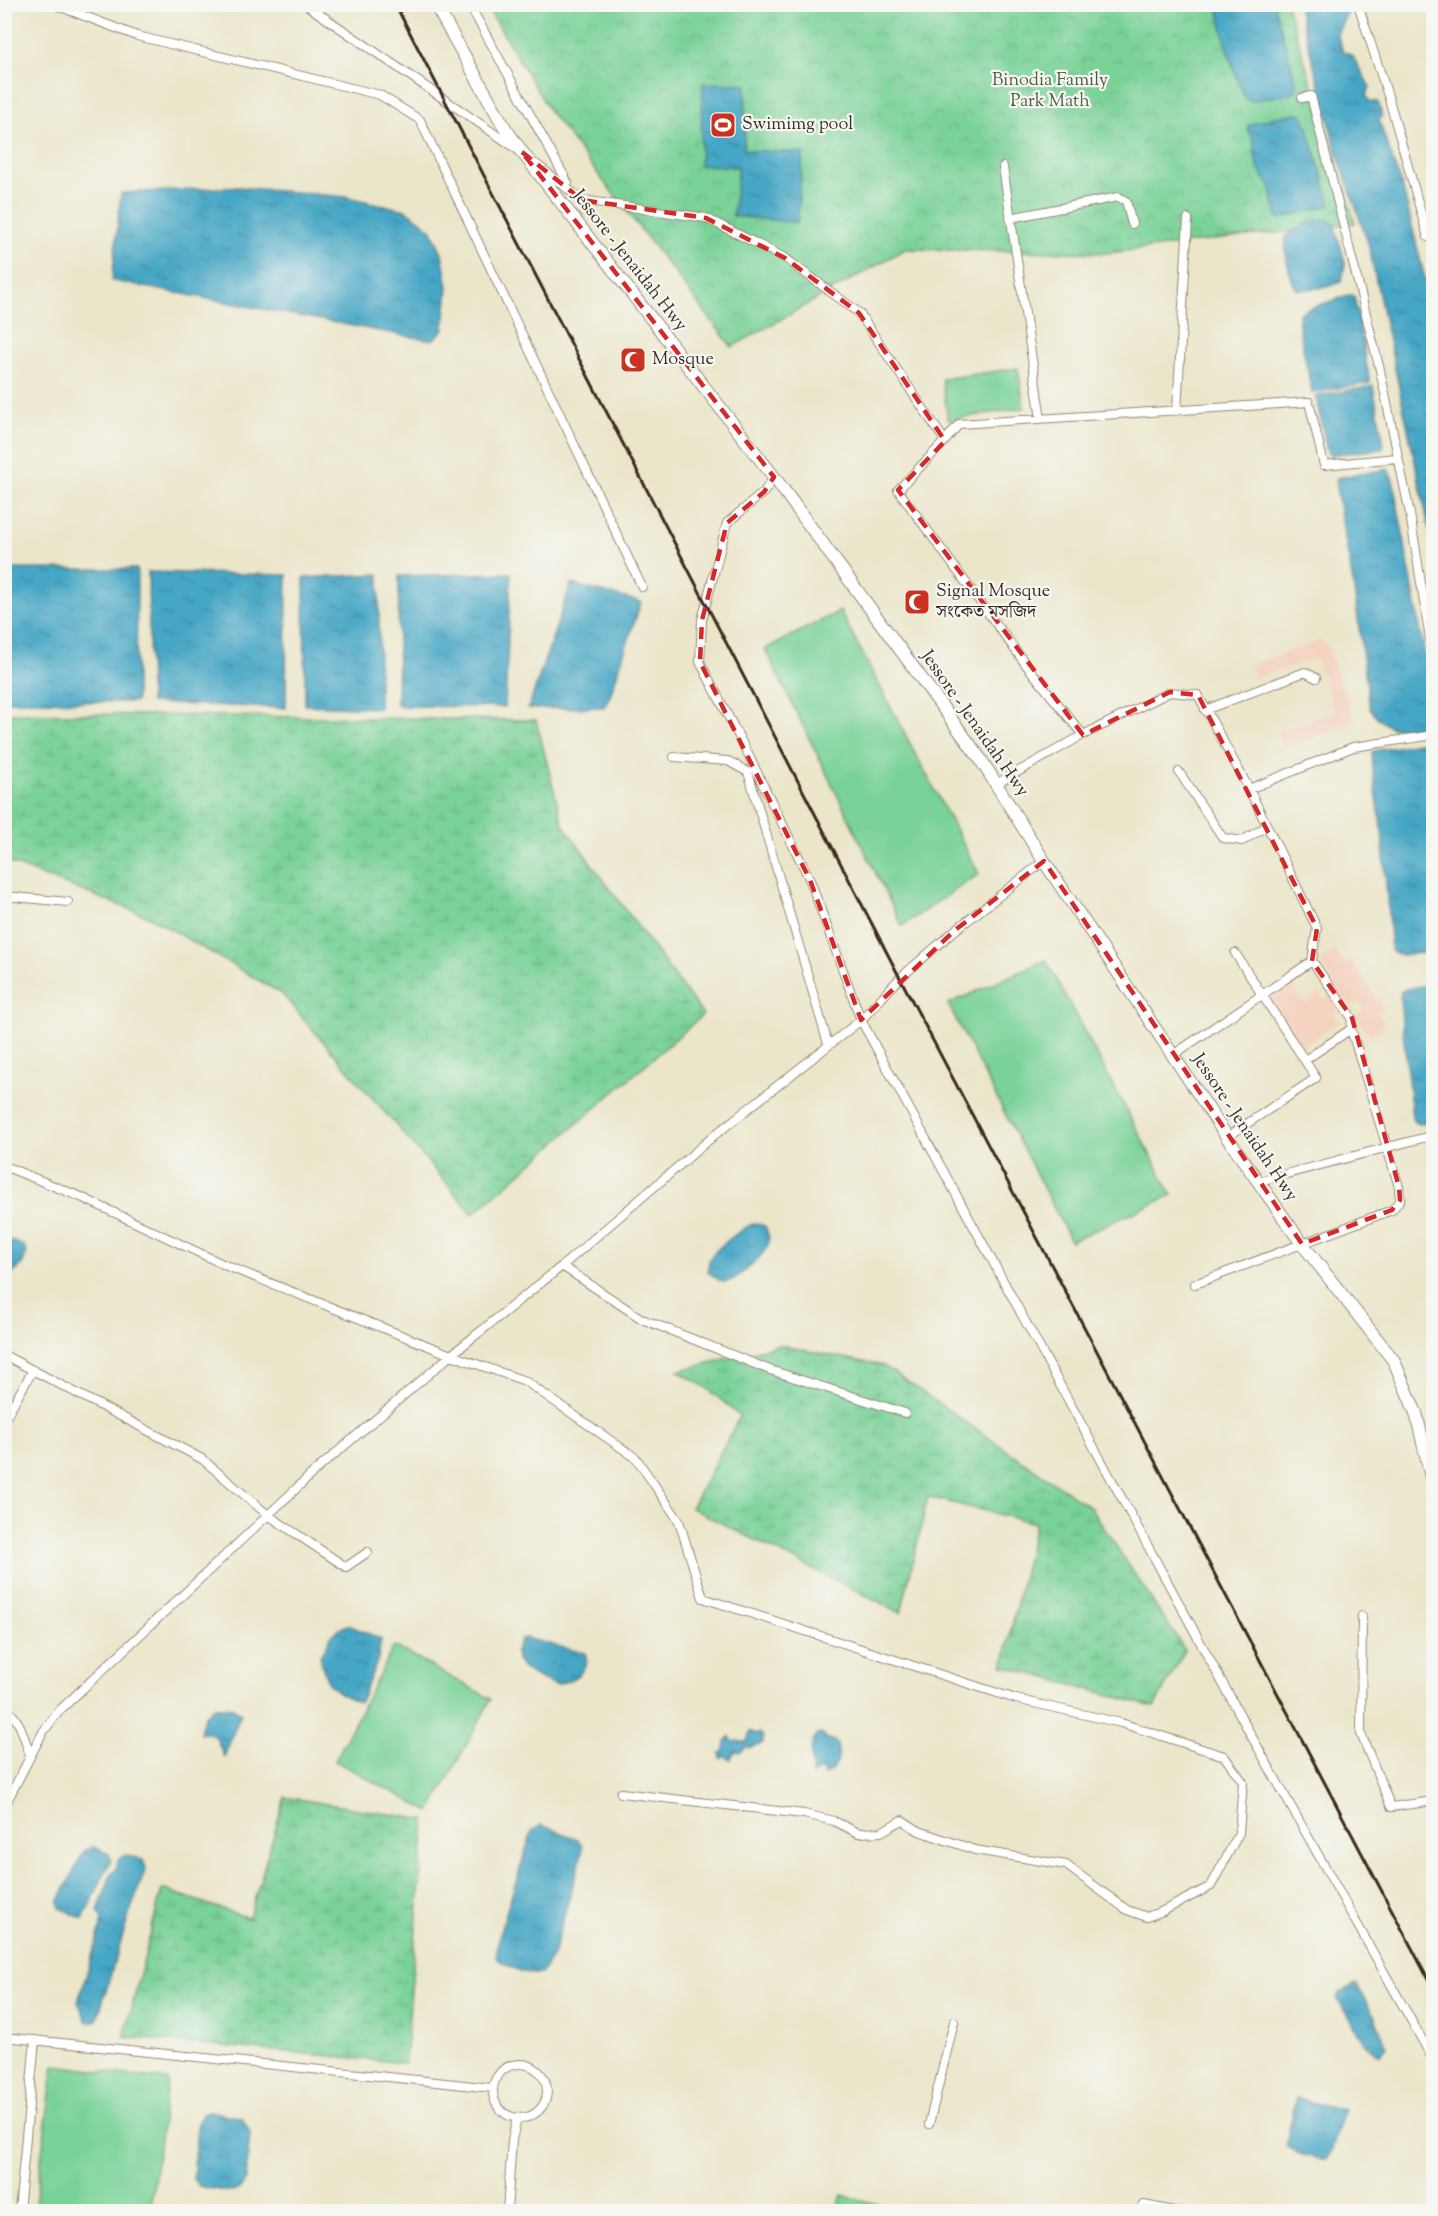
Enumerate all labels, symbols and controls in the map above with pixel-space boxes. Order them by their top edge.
park label: Binodia Family Park Math [992,68,1108,115]
sports icon: Swimimg pool [708,110,738,140]
place label: Swimimg pool [742,112,853,138]
street label: Jessore - Jenaidah Hwy [565,184,693,337]
mosque icon: Mosque [618,345,648,375]
place label: Mosque [652,347,714,373]
place label: Signal Mosque সংকেত মসজিদ [935,579,1050,626]
mosque icon: Signal Mosque সংকেত মসজিদ [902,587,932,617]
street label: Jessore - Jenaidah Hwy [913,645,1034,803]
street label: Jessore - Jenaidah Hwy [1184,1048,1303,1207]

